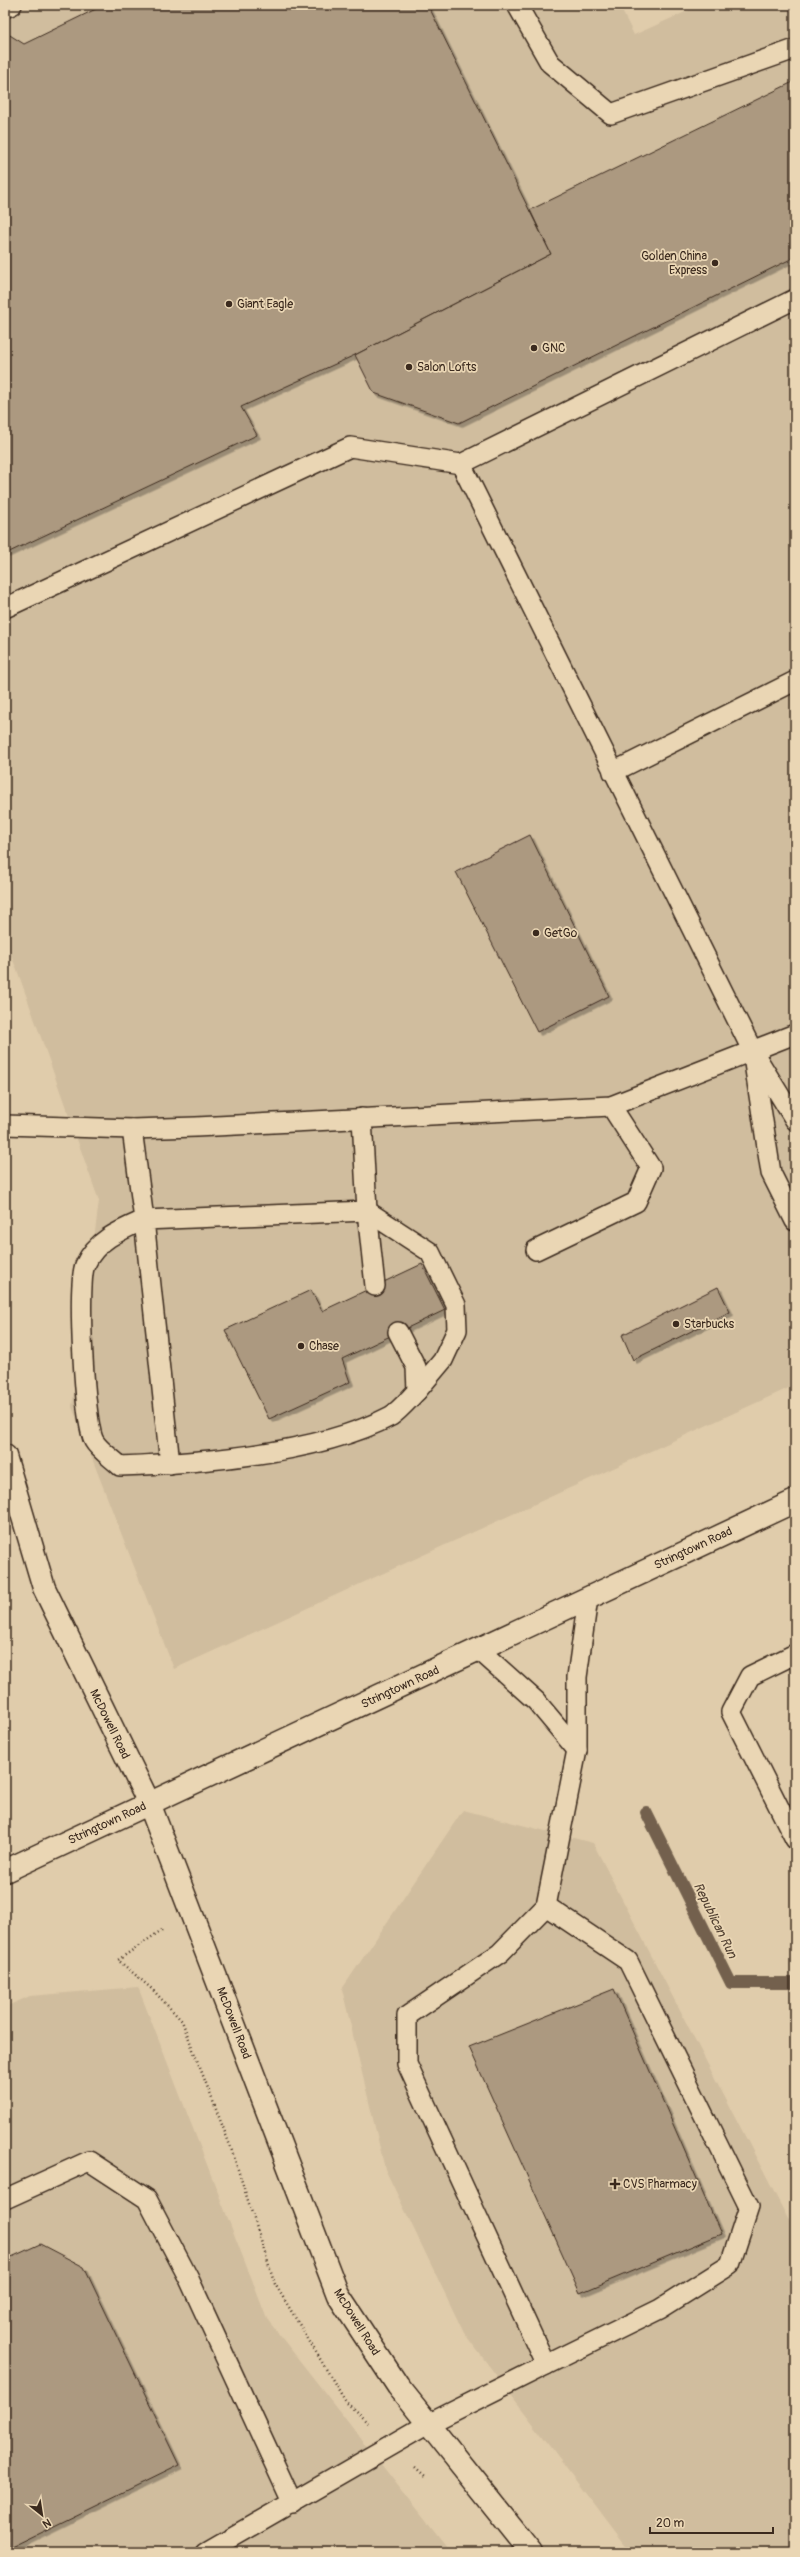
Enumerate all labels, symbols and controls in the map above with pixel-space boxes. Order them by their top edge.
place label: Golden China Express [641,249,708,278]
marker: Golden China Express [710,258,720,268]
place label: Giant Eagle [237,297,293,312]
marker: Giant Eagle [224,299,234,309]
place label: GNC [542,341,565,356]
marker: GNC [529,343,539,353]
place label: Salon Lofts [417,360,477,375]
marker: Salon Lofts [404,362,414,372]
place label: GetGo [544,926,578,941]
marker: GetGo [531,928,541,938]
place label: Starbucks [684,1317,735,1332]
marker: Starbucks [671,1319,681,1329]
place label: Chase [309,1339,339,1354]
marker: Chase [296,1341,306,1351]
street label: Stringtown Road [652,1524,735,1573]
street label: Stringtown Road [359,1663,442,1712]
street label: McDowell Road [86,1687,133,1762]
street label: Stringtown Road [66,1799,149,1848]
water label: Republican Run [690,1880,741,1961]
street label: McDowell Road [213,1985,254,2061]
place label: CVS Pharmacy [623,2177,697,2192]
marker: CVS Pharmacy [610,2179,620,2189]
street label: McDowell Road [330,2286,383,2358]
north arrow [22,2495,62,2535]
scale bar [650,2509,773,2535]
text: N [40,2516,53,2531]
text: 20 m [656,2516,685,2531]

